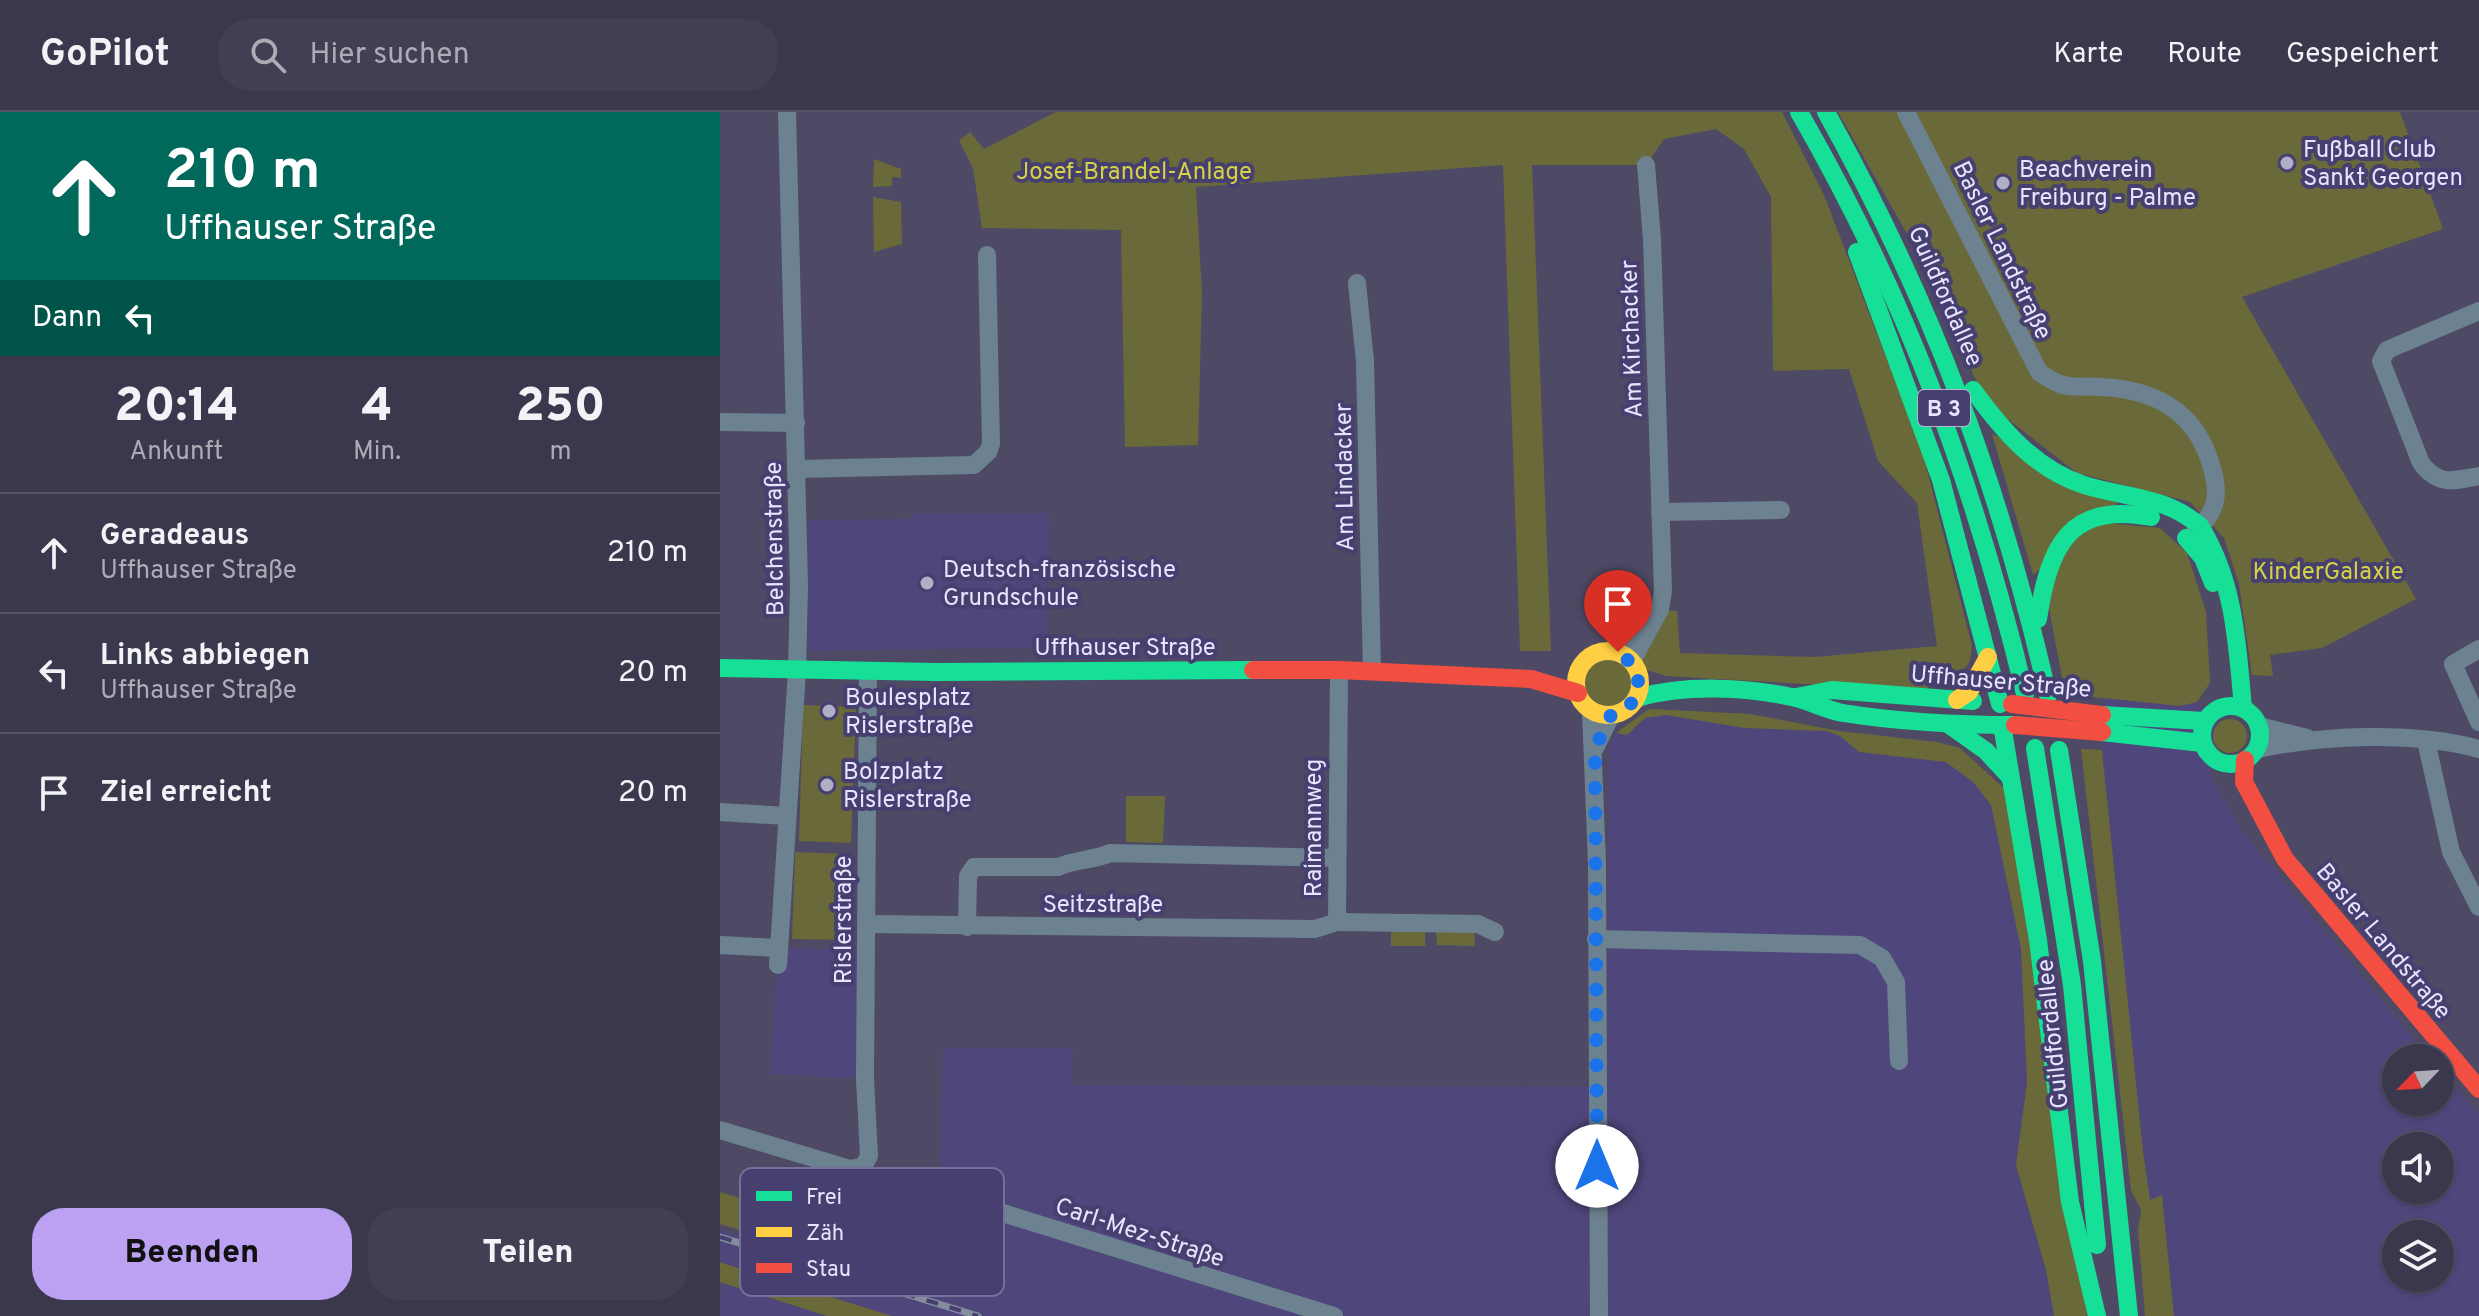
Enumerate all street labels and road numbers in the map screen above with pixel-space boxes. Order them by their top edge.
street label: Basler Landstraße [1945,157,2057,345]
street label: Guildfordallee [1900,222,1988,372]
street label: Am Kirchacker [1615,259,1651,418]
road number: B 3 [1918,390,1970,426]
street label: Am Lindacker [1330,402,1362,552]
street label: Belchenstraße [760,461,792,616]
street label: Uffhauser Straße [1034,634,1216,664]
street label: Uffhauser Straße [1909,660,2093,706]
street label: Raimannweg [1300,759,1330,897]
street label: Rislerstraße [830,856,860,984]
street label: Basler Landstraße [2308,858,2457,1027]
street label: Seitzstraße [1043,891,1163,921]
street label: Guildfordallee [2031,958,2077,1110]
street label: Carl-Mez-Straße [1051,1192,1228,1275]

